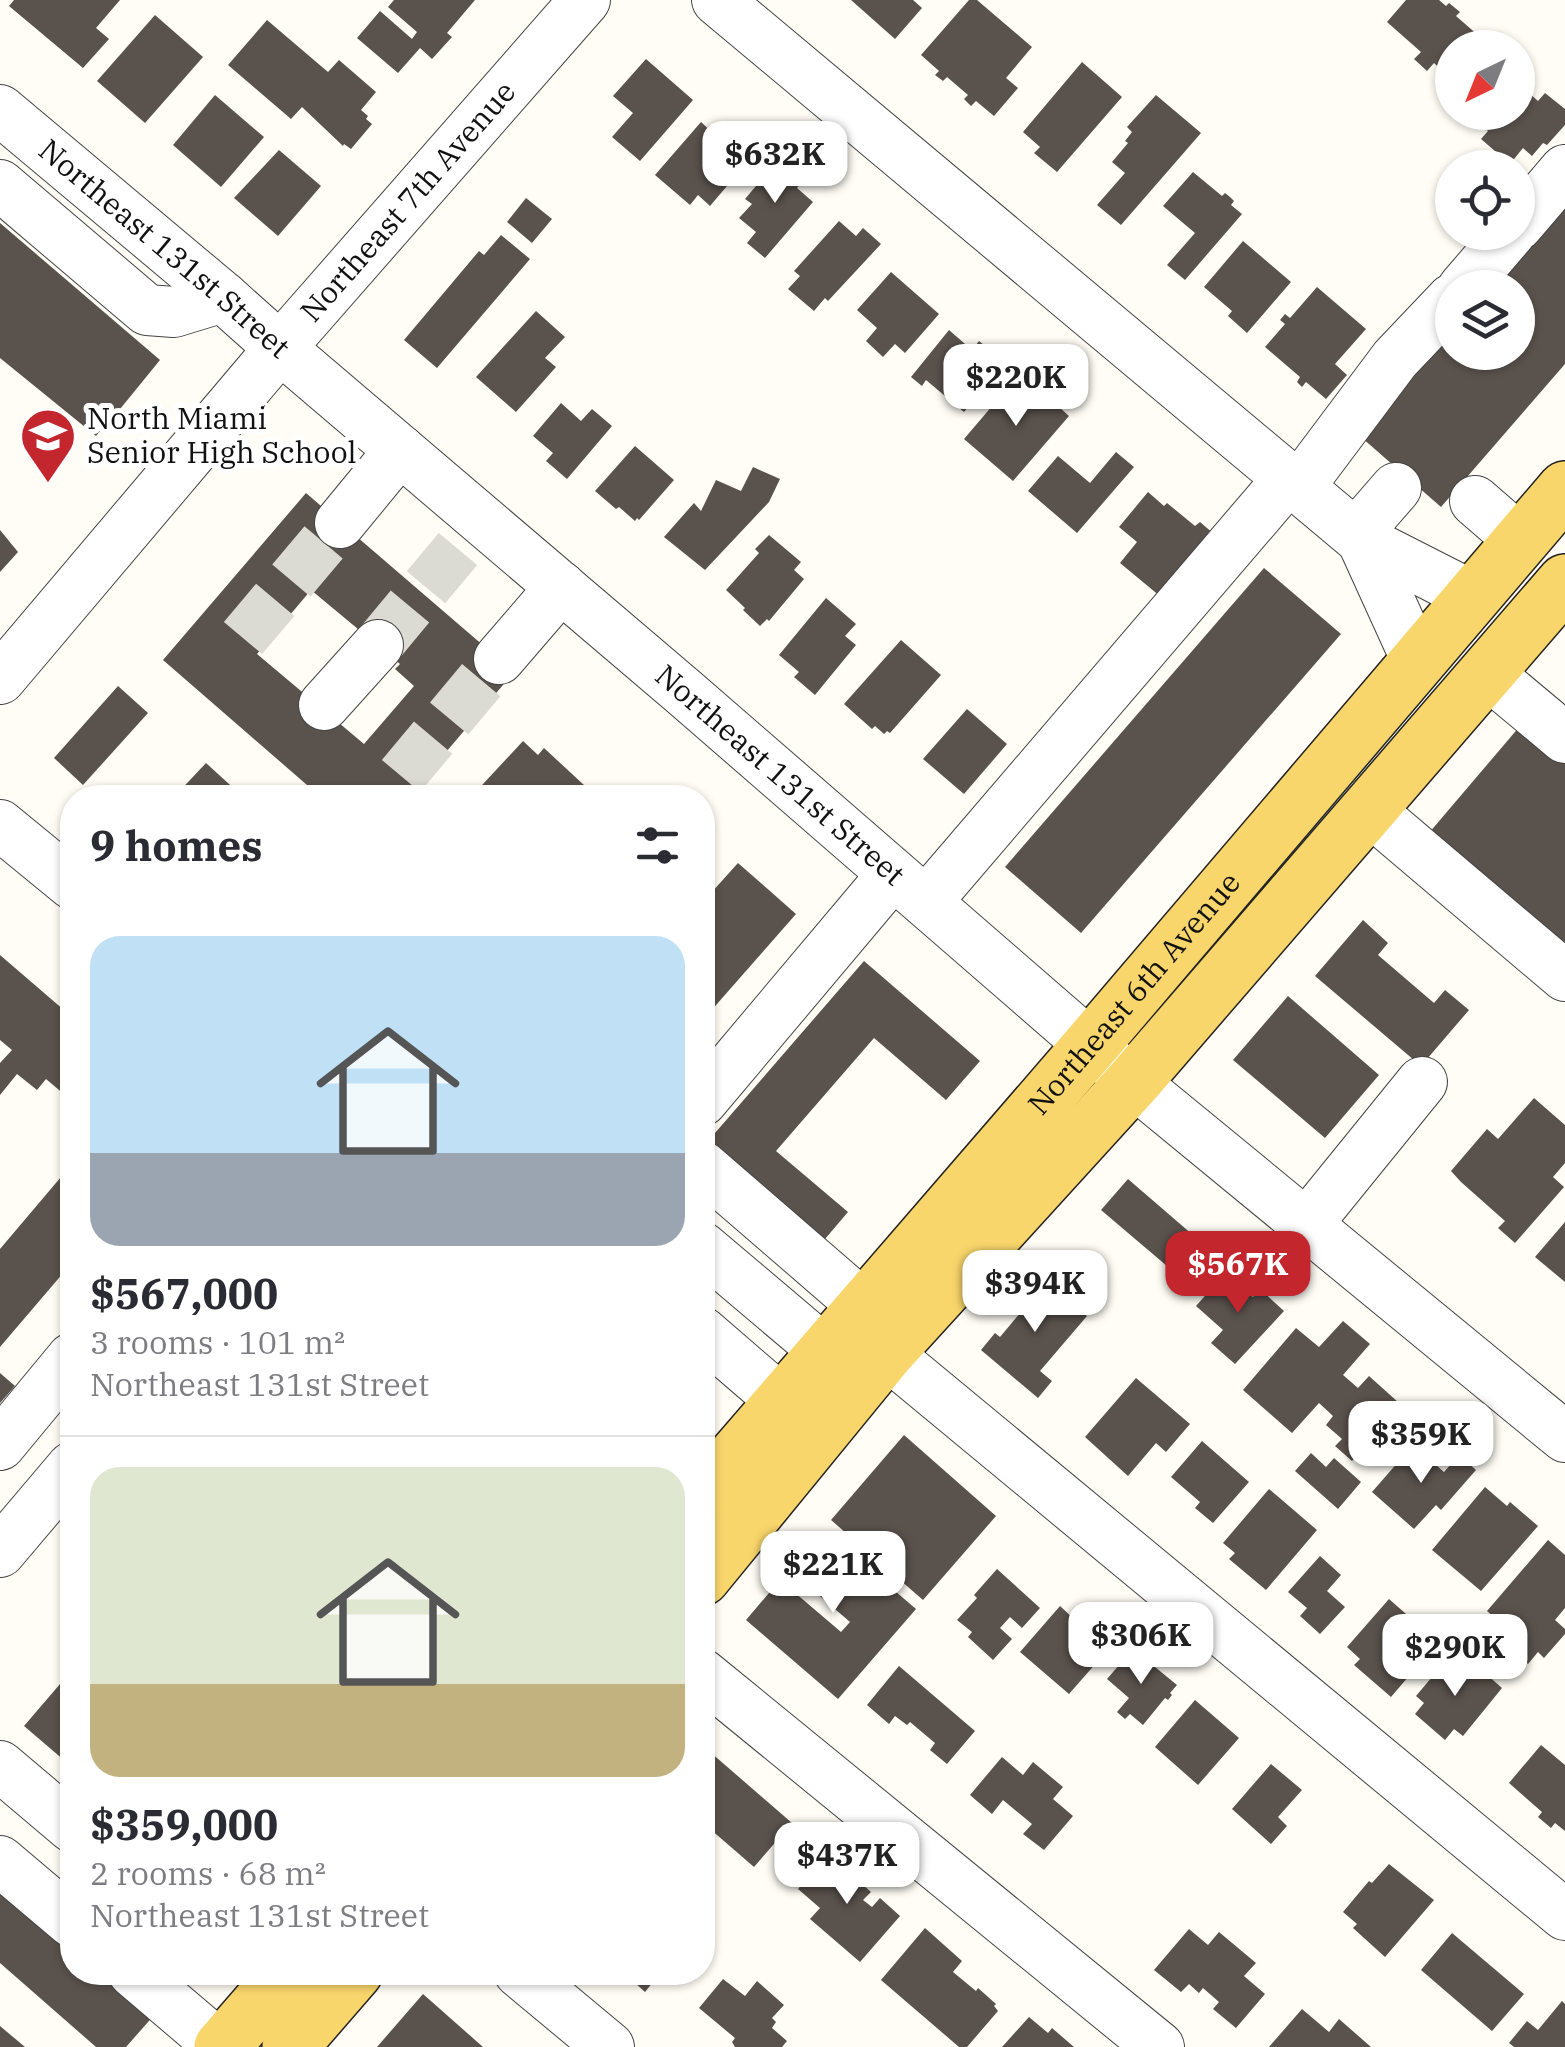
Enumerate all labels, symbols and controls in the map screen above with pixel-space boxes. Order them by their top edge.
north arrow [1435,30,1535,130]
map controls [1435,30,1535,370]
street label: Northeast 7th Avenue [291,72,523,329]
pin: $632K [705,121,845,206]
street label: Northeast 131st Street [31,130,299,366]
text: $632K [724,132,826,174]
button: locate [1435,150,1535,250]
button: layers [1435,270,1535,370]
pin: $220K [946,344,1086,429]
text: $220K [965,355,1067,397]
place label: North Miami Senior High School [87,398,357,471]
school or university icon: North Miami Senior High School [18,406,78,485]
street label: Northeast 131st Street [648,655,914,893]
text: 9 homes [90,818,263,873]
icon: filters [630,818,685,873]
street label: Northeast 6th Avenue [1018,863,1248,1122]
icon: home [298,1001,478,1181]
pin: $567K [1168,1231,1308,1316]
text: $567K [1187,1242,1289,1284]
pin: $394K [965,1250,1105,1335]
text: $394K [984,1261,1086,1303]
text: $567,000 [90,1266,278,1321]
text: 3 rooms · 101 m² [90,1321,345,1363]
text: Northeast 131st Street [90,1363,429,1405]
pin: $359K [1351,1401,1491,1486]
text: $359K [1370,1412,1472,1454]
pin: $221K [763,1531,903,1616]
icon: home [298,1532,478,1712]
text: $221K [782,1542,884,1584]
pin: $306K [1071,1602,1211,1687]
text: $306K [1090,1613,1192,1655]
pin: $290K [1385,1614,1525,1699]
text: $290K [1404,1625,1506,1667]
text: $359,000 [90,1797,278,1852]
pin: $437K [777,1822,917,1907]
text: $437K [796,1833,898,1875]
text: 2 rooms · 68 m² [90,1852,326,1894]
text: Northeast 131st Street [90,1894,429,1936]

